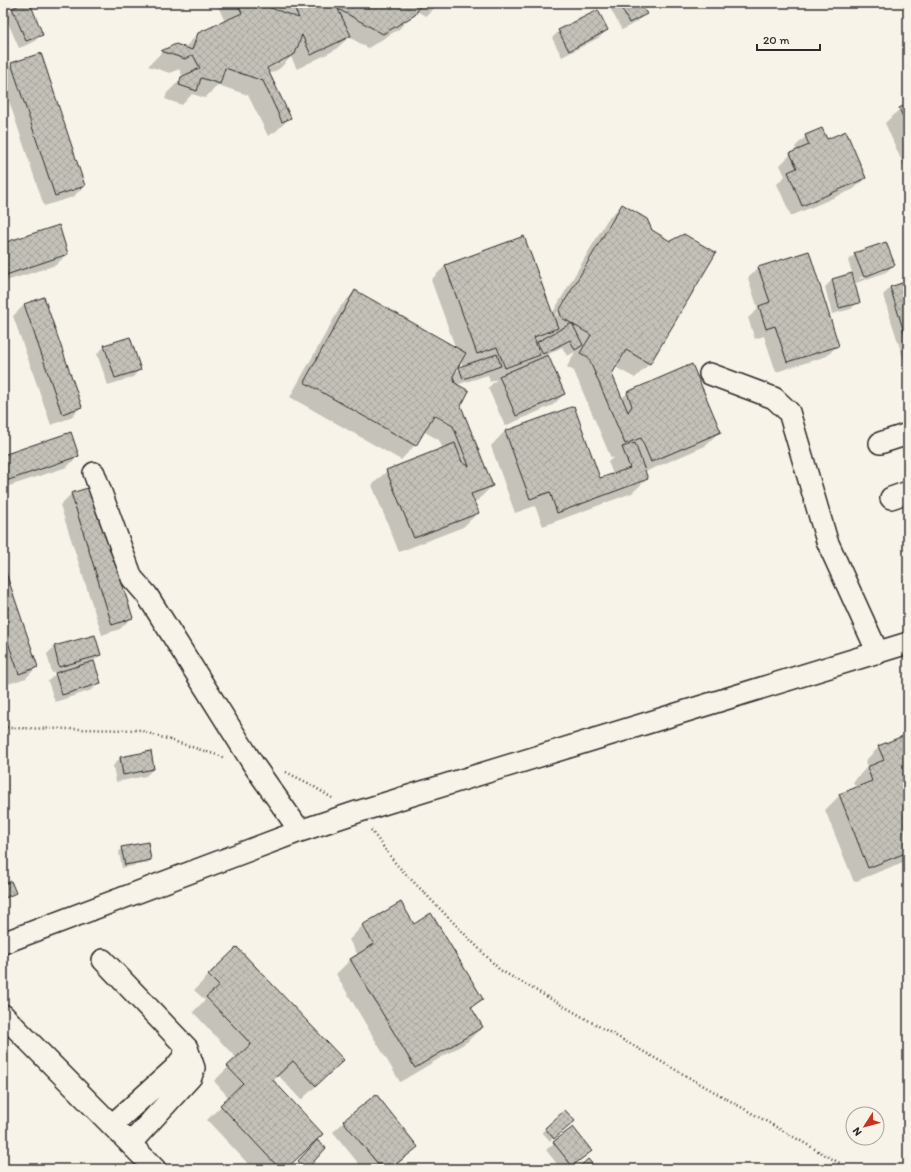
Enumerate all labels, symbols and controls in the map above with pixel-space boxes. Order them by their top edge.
scale bar [757,26,820,52]
text: 20 m [763,33,790,47]
north arrow [845,1106,885,1146]
text: N [850,1125,865,1138]

